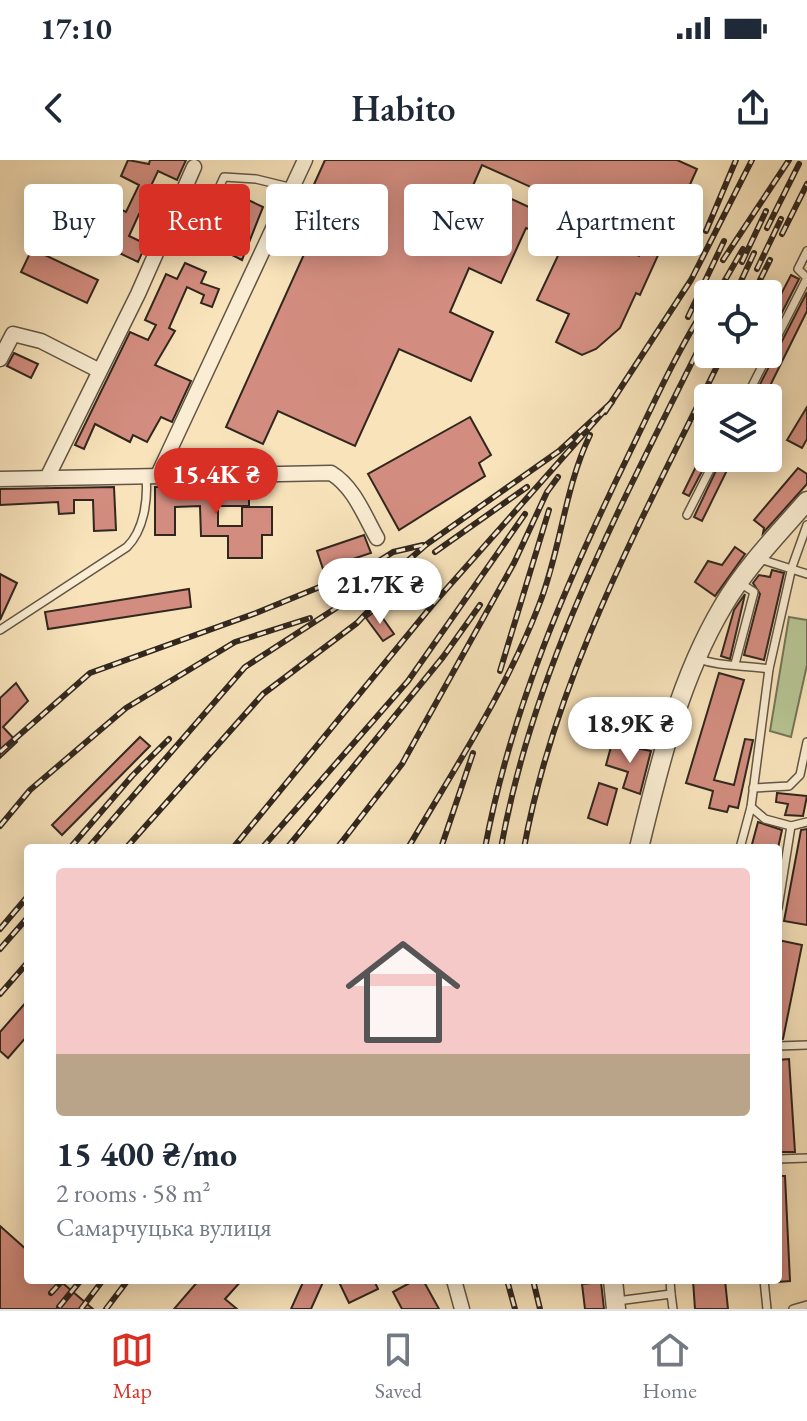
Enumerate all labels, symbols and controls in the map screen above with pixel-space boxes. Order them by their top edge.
text: 17:10 [40,9,112,48]
text: Habito [351,85,456,132]
icon: back [32,86,76,130]
icon: share [731,86,775,130]
chip: Buy [24,184,123,256]
chip: Rent [139,184,250,256]
chip: Filters [266,184,388,256]
chip: New [404,184,512,256]
chip: Apartment [528,184,703,256]
map controls [694,280,782,472]
button: locate [694,280,782,368]
button: layers [694,384,782,472]
pin: 15.4K ₴ [142,448,290,516]
text: 15.4K ₴ [172,457,260,491]
pin: 21.7K ₴ [306,558,454,626]
text: 21.7K ₴ [336,567,424,601]
pin: 18.9K ₴ [556,697,704,765]
text: 18.9K ₴ [586,706,674,740]
icon: home [331,920,475,1064]
text: 15 400 ₴/mo [56,1132,237,1176]
text: 2 rooms · 58 m² [56,1176,211,1210]
text: Самарчуцька вулиця [56,1210,272,1244]
tab: Map [110,1328,154,1405]
tab: Saved [375,1328,422,1405]
tab: Home [642,1328,697,1405]

